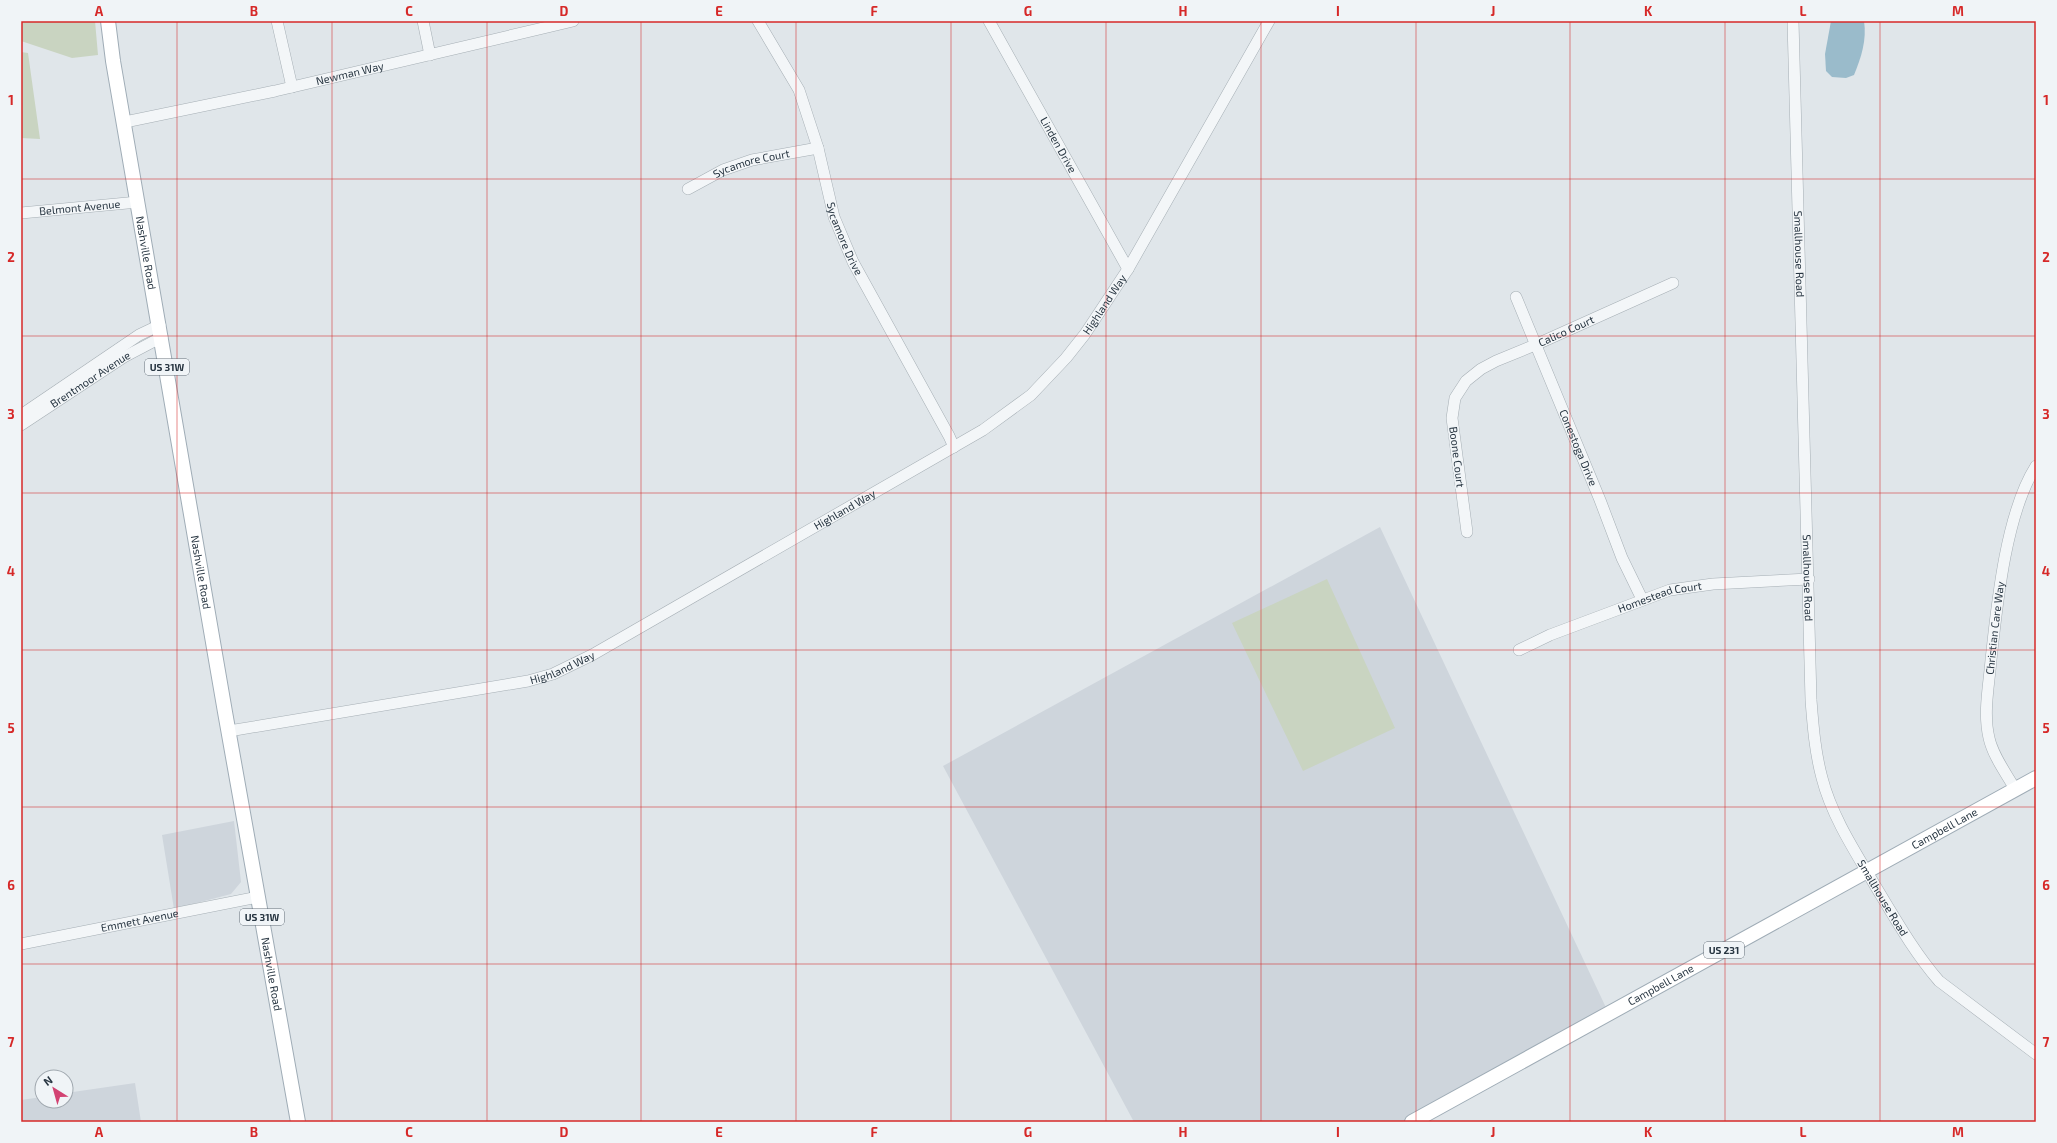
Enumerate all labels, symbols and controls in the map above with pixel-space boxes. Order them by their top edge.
text: A [95,3,104,19]
text: B [250,3,258,19]
text: C [405,3,413,19]
text: D [560,3,569,19]
text: E [715,3,723,19]
text: F [870,3,878,19]
text: G [1024,3,1032,19]
text: H [1179,3,1188,19]
text: I [1336,3,1340,19]
text: J [1491,3,1495,19]
text: K [1644,3,1653,19]
text: L [1800,3,1807,19]
text: M [1952,3,1964,19]
street label: Newman Way [314,59,385,87]
text: 1 [8,92,14,108]
text: 1 [2043,92,2049,108]
street label: Linden Drive [1038,114,1080,175]
street label: Sycamore Court [710,146,791,180]
street label: Belmont Avenue [38,197,121,217]
street label: Sycamore Drive [825,201,866,277]
street label: Smallhouse Road [1792,210,1807,297]
street label: Nashville Road [134,215,159,291]
text: 2 [7,249,15,265]
text: 2 [2042,249,2050,265]
street label: Highland Way [1080,272,1129,337]
street label: Calico Court [1536,312,1596,349]
street label: Brentmoor Avenue [48,348,132,410]
road number: US 31W [145,359,189,375]
text: 3 [7,406,15,422]
text: 3 [2042,406,2050,422]
street label: Conestoga Drive [1557,407,1600,488]
street label: Boone Court [1447,426,1468,488]
street label: Highland Way [811,486,878,532]
street label: Nashville Road [189,534,214,610]
street label: Smallhouse Road [1801,534,1816,621]
text: 4 [7,563,15,579]
text: 4 [2042,563,2050,579]
street label: Homestead Court [1616,579,1702,615]
street label: Christian Care Way [1983,580,2007,675]
street label: Highland Way [528,648,597,686]
text: 5 [7,720,15,736]
text: 5 [2042,720,2050,736]
street label: Campbell Lane [1909,805,1980,851]
street label: Smallhouse Road [1855,857,1911,938]
text: 6 [7,877,15,893]
text: 6 [2042,877,2050,893]
street label: Emmett Avenue [100,906,180,934]
road number: US 31W [240,909,284,925]
street label: Nashville Road [259,936,285,1012]
road number: US 231 [1704,942,1744,958]
street label: Campbell Lane [1625,961,1696,1008]
text: 7 [8,1034,15,1050]
text: 7 [2043,1034,2050,1050]
north arrow [34,1069,74,1109]
text: N [41,1073,55,1088]
text: A [95,1124,104,1140]
text: B [250,1124,258,1140]
text: C [405,1124,413,1140]
text: D [560,1124,569,1140]
text: E [715,1124,723,1140]
text: F [870,1124,878,1140]
text: G [1024,1124,1032,1140]
text: H [1179,1124,1188,1140]
text: I [1336,1124,1340,1140]
text: J [1491,1124,1495,1140]
text: K [1644,1124,1653,1140]
text: L [1800,1124,1807,1140]
text: M [1952,1124,1964,1140]

